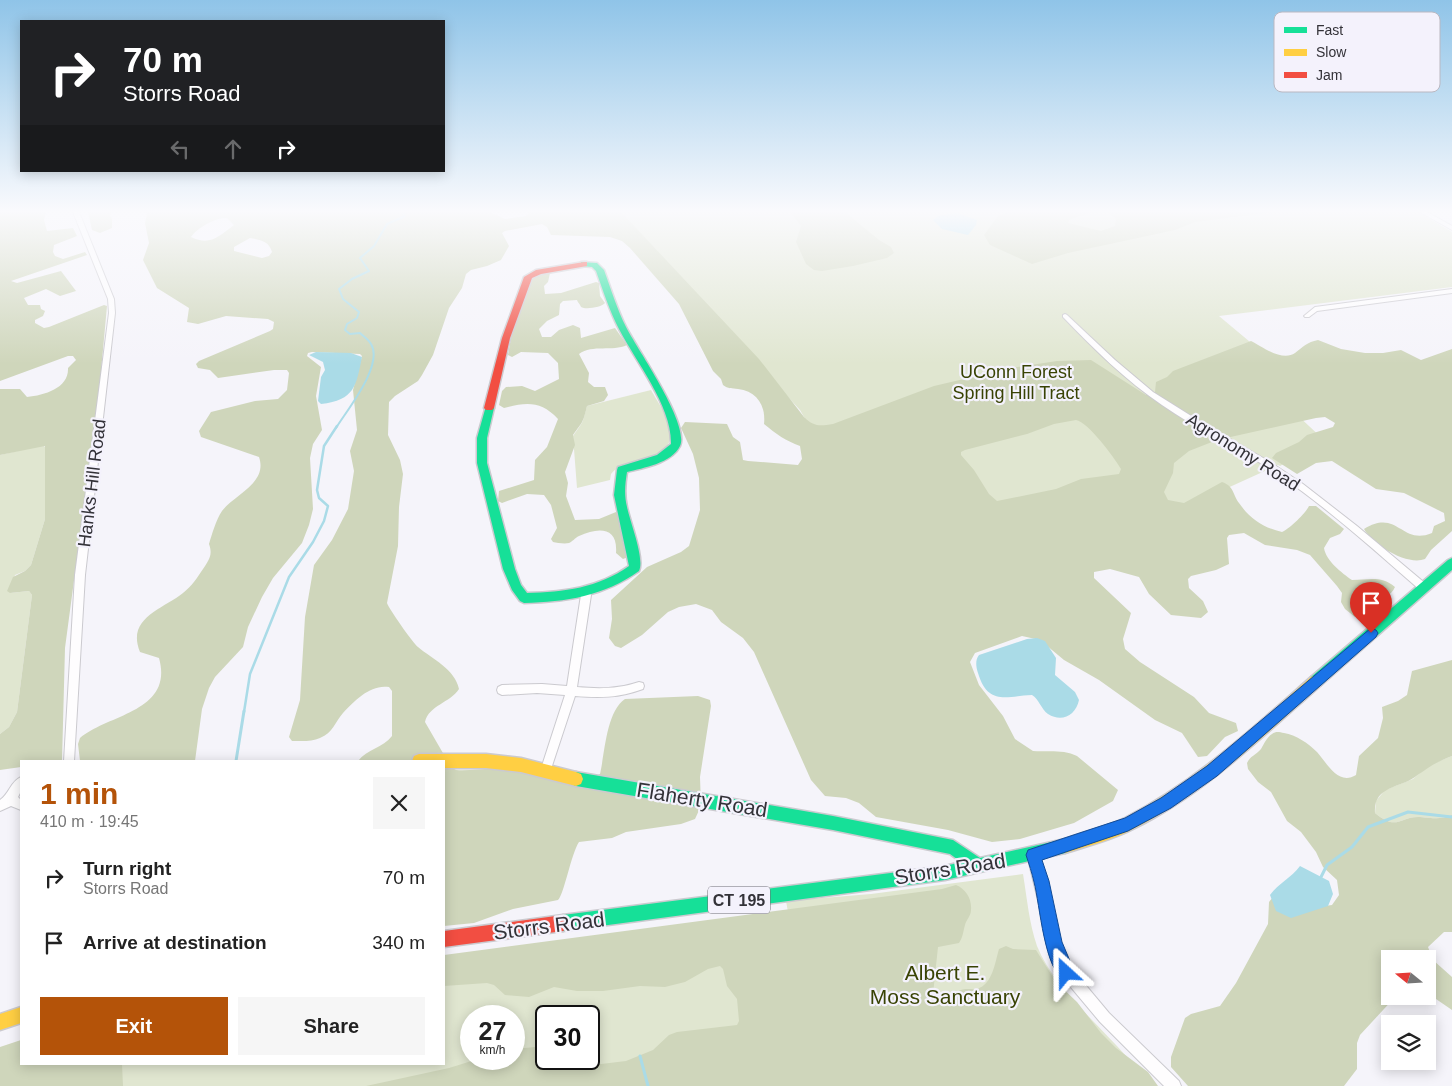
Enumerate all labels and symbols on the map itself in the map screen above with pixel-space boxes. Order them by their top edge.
legend [1274,12,1440,92]
text: Fast [1316,22,1343,38]
text: Slow [1316,44,1347,60]
text: Jam [1316,67,1342,83]
park label: UConn Forest Spring Hill Tract [952,362,1080,403]
street label: Agronomy Road [1183,409,1303,495]
street label: Hanks Hill Road [74,418,110,548]
pin [1350,582,1392,633]
street label: Flaherty Road [635,778,769,821]
street label: Storrs Road [893,848,1007,889]
road number: CT 195 [708,886,770,914]
street label: Storrs Road [492,907,606,944]
position arrow [1039,946,1091,998]
north arrow [1381,950,1436,1005]
park label: Albert E. Moss Sanctuary [870,961,1021,1008]
speed limit sign: 30 [535,1005,600,1070]

